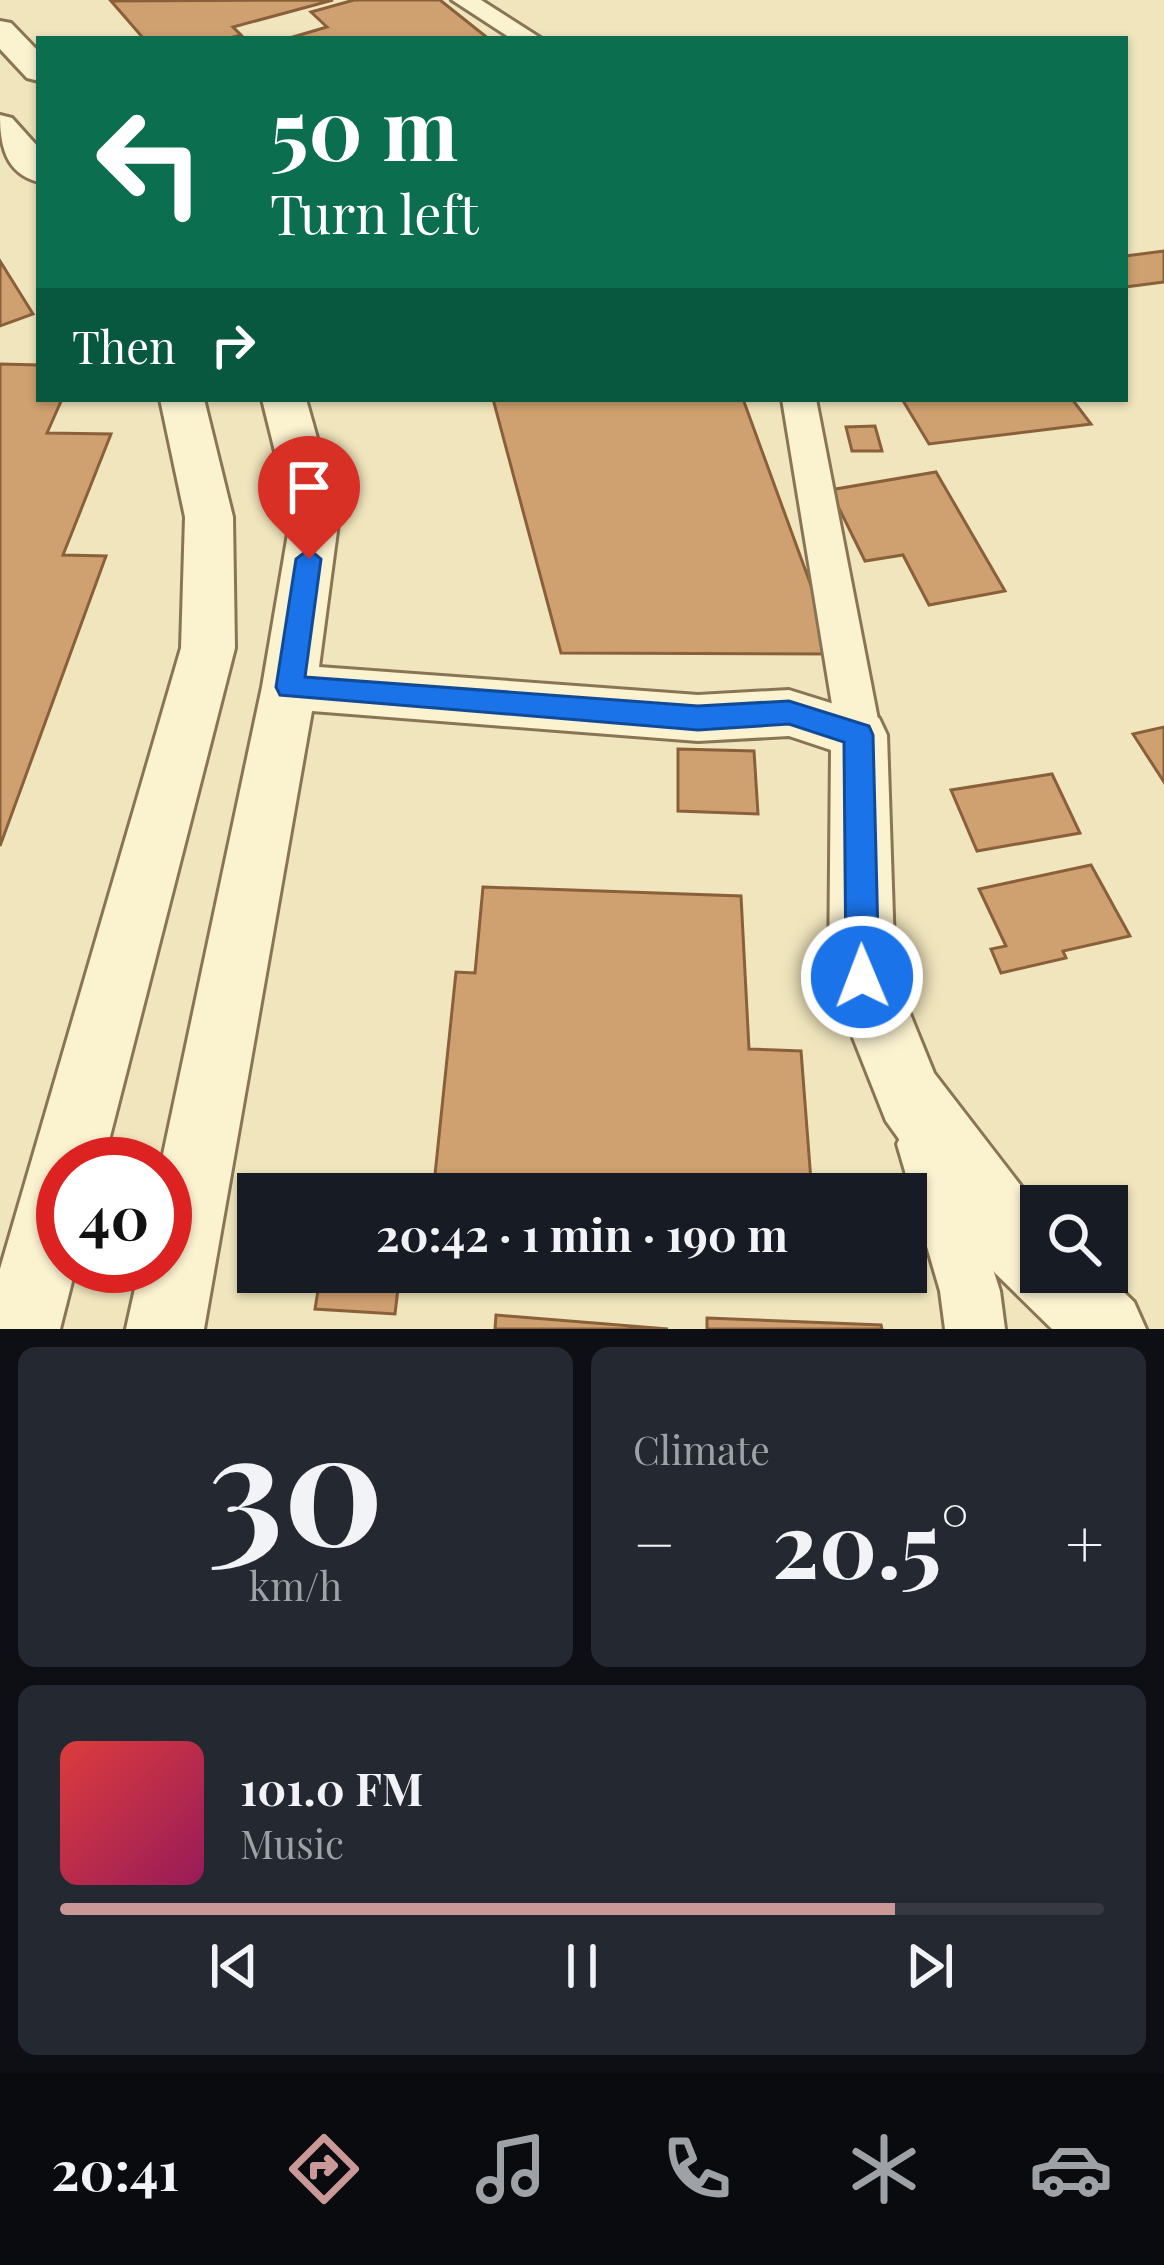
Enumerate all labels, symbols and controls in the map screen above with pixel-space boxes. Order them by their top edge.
text: 50 m [270,70,458,182]
icon: left [72,84,228,240]
text: Turn left [270,177,479,249]
icon: right [200,312,266,378]
text: Then [72,315,176,375]
pin [258,436,360,559]
icon: arrive [276,454,342,520]
position arrow [799,914,925,1040]
speed limit sign: 40 [36,1137,192,1293]
map controls [1020,1185,1128,1293]
button: search [1020,1185,1128,1293]
text: 20:42 · 1 min · 190 m [376,1203,788,1263]
text: 30 [207,1377,384,1585]
text: Climate [633,1423,770,1475]
text: 20.5° [772,1482,969,1602]
text: − [633,1498,676,1586]
text: + [1065,1498,1104,1586]
text: km/h [249,1559,342,1611]
text: 101.0 FM [240,1757,424,1817]
text: Music [240,1817,344,1869]
icon: previous [201,1933,267,1999]
icon: pause [549,1933,615,1999]
icon: next [897,1933,963,1999]
icon: directions [282,2127,366,2211]
icon: music [469,2127,553,2211]
icon: phone [655,2127,739,2211]
icon: climate [842,2127,926,2211]
icon: car [1029,2127,1113,2211]
text: 20:41 [51,2133,179,2205]

